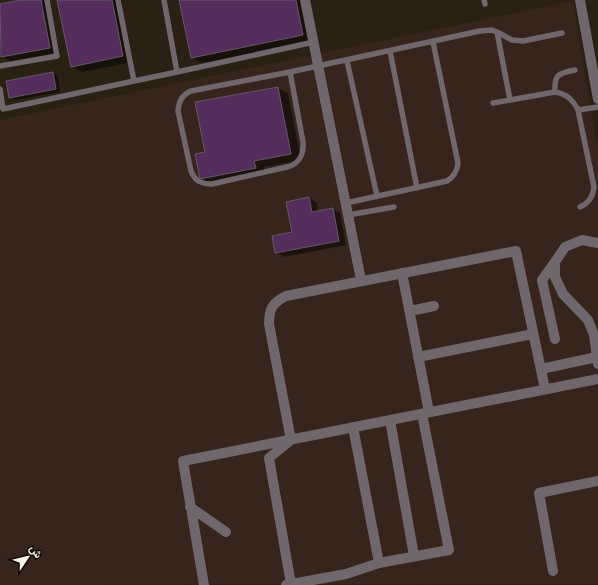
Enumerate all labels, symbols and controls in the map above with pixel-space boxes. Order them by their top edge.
north arrow [8,537,48,577]
text: ش [26,542,46,561]

